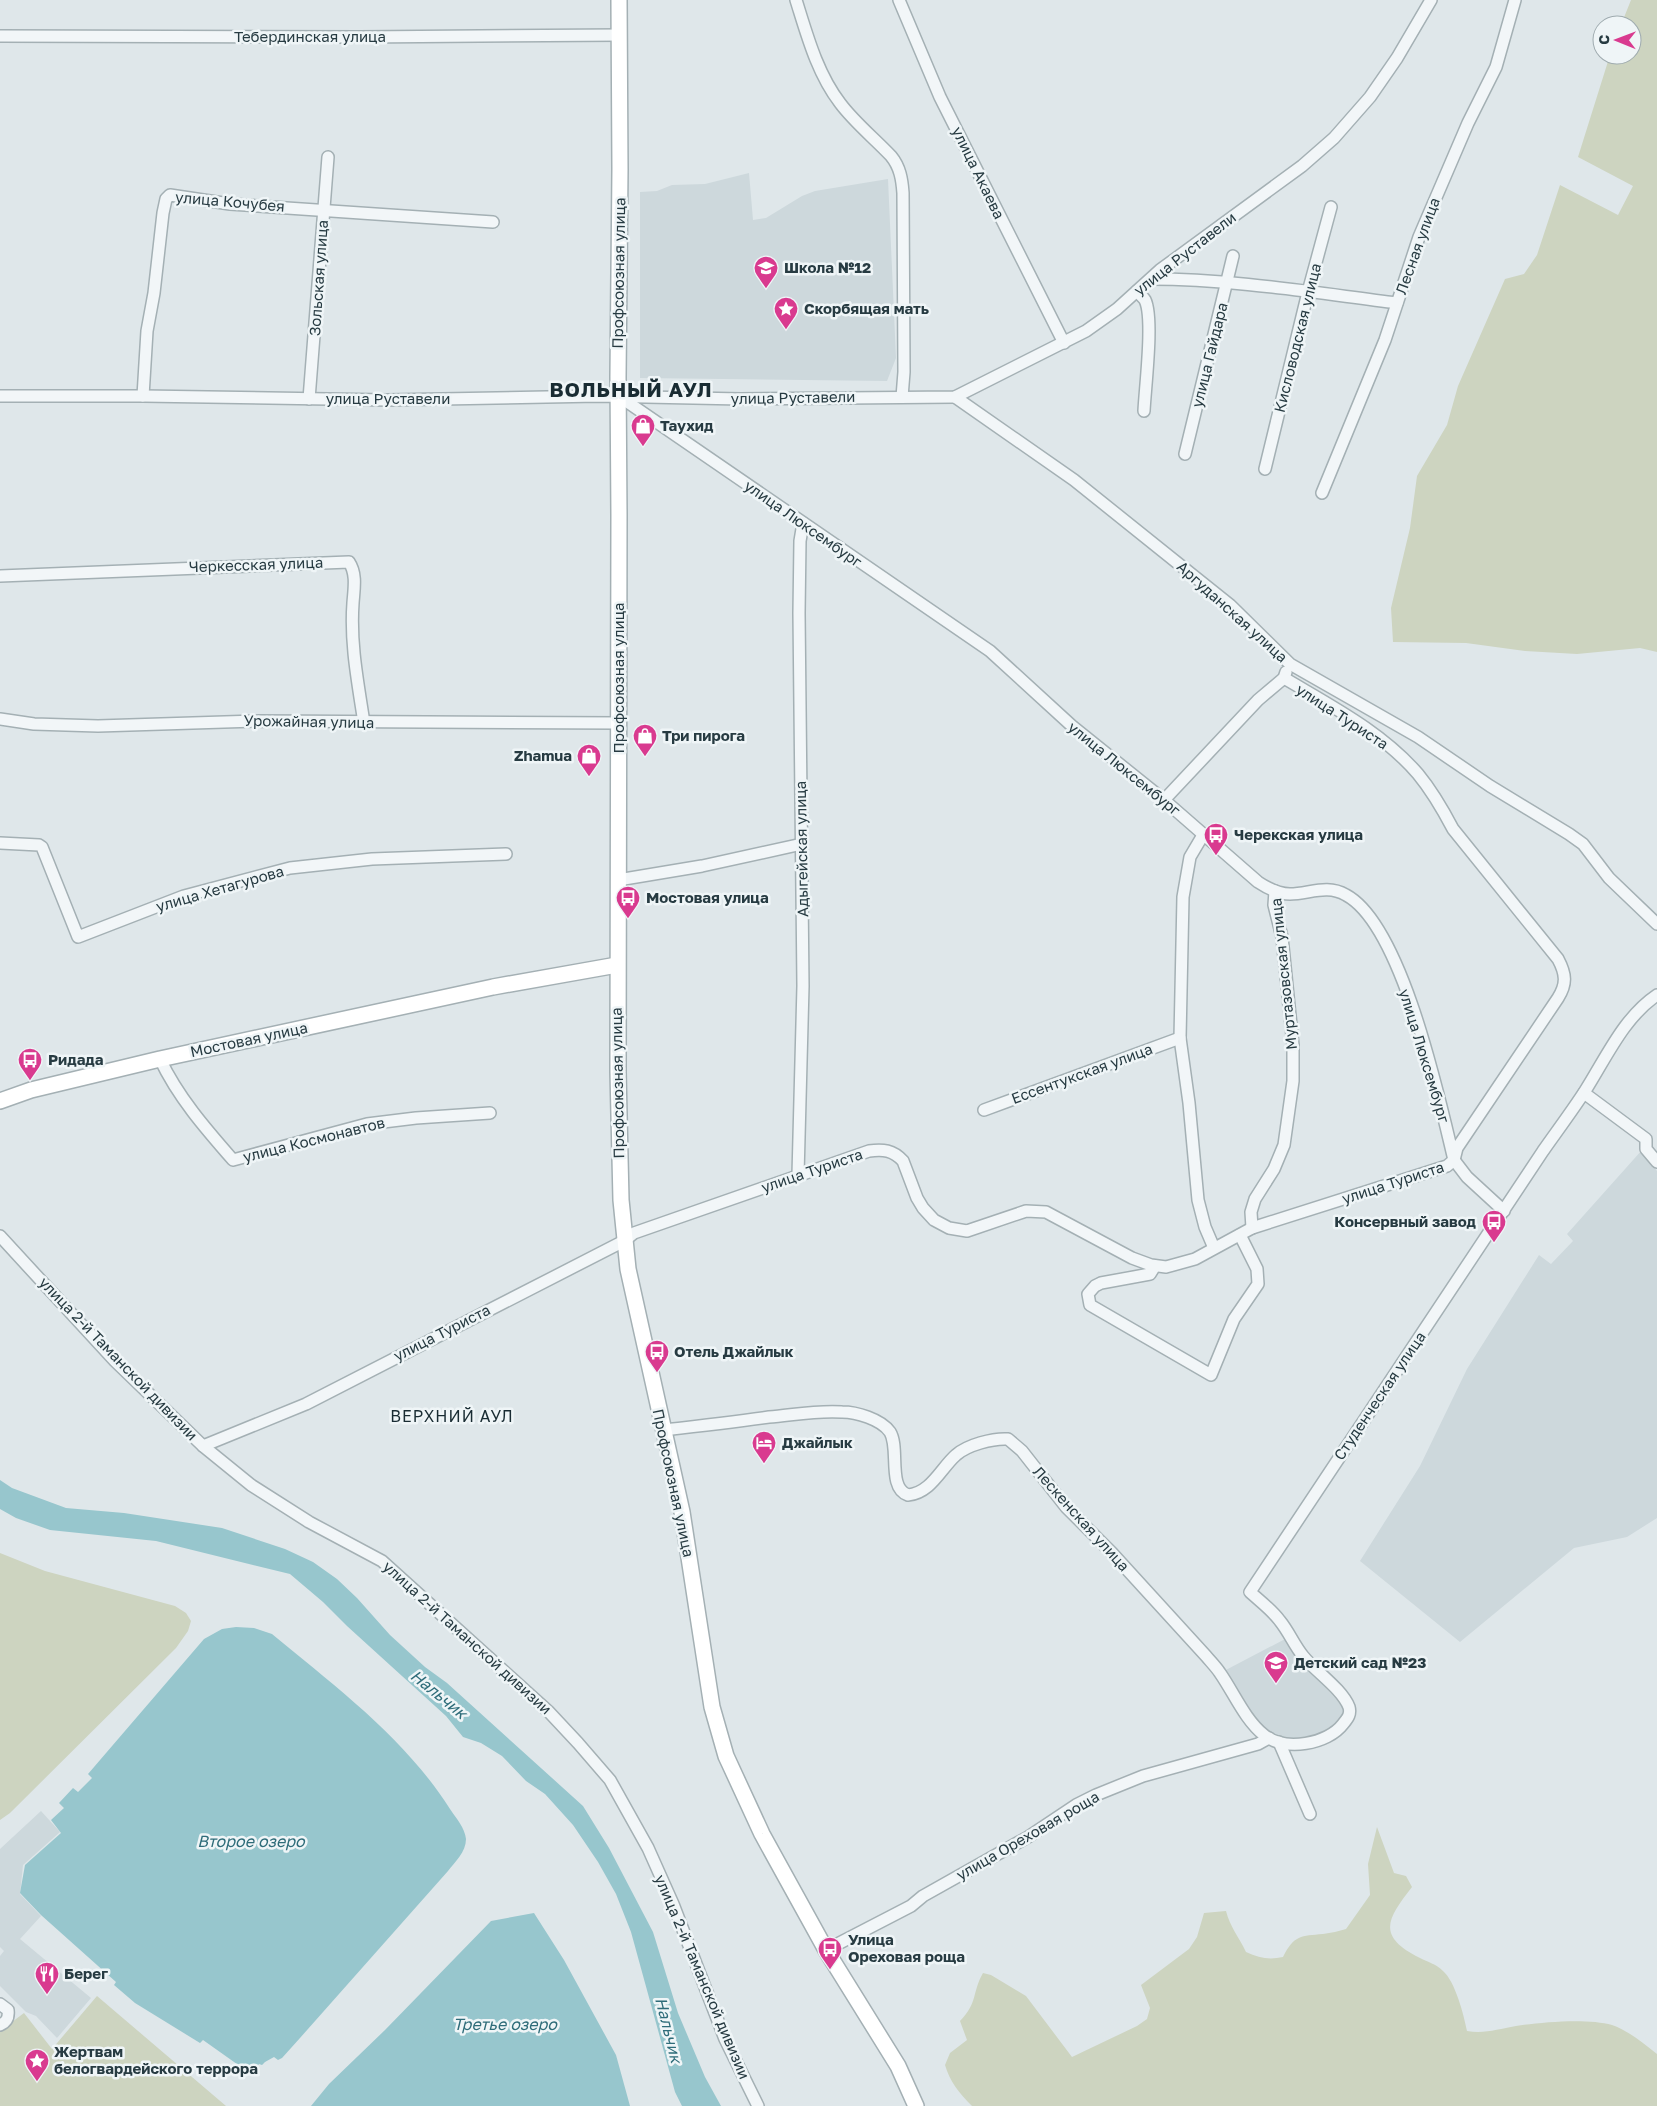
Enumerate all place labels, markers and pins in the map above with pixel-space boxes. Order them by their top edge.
school or university icon: Школа №12 [753,255,779,289]
place label: Школа №12 [784,258,871,276]
place icon: Скорбящая мать [773,296,799,330]
place label: Скорбящая мать [804,299,929,317]
shop icon: Таухид [630,413,656,447]
place label: Таухид [660,416,714,434]
shop icon: Три пирога [632,723,658,757]
place label: Три пирога [662,726,745,744]
shop icon: Zhamua [576,743,602,777]
place label: Zhamua [514,746,572,764]
bus stop icon: Черекская улица [1203,822,1229,856]
place label: Черекская улица [1234,825,1363,843]
bus stop icon: Мостовая улица [615,885,641,919]
place label: Мостовая улица [646,888,769,906]
bus stop icon: Ридада [17,1047,43,1081]
place label: Ридада [48,1050,104,1068]
bus stop icon: Консервный завод [1481,1209,1507,1243]
place label: Консервный завод [1334,1212,1477,1230]
bus stop icon: Отель Джайлык [644,1339,670,1373]
place label: Отель Джайлык [674,1342,794,1360]
hotel icon: Джайлык [751,1430,777,1464]
place label: Джайлык [782,1433,853,1451]
school or university icon: Детский сад №23 [1263,1650,1289,1684]
place label: Детский сад №23 [1294,1653,1426,1671]
place label: Улица Ореховая роща [848,1930,965,1965]
bus stop icon: Улица Ореховая роща [817,1936,843,1970]
restaurant icon: Берег [34,1961,60,1995]
place label: Берег [64,1964,108,1982]
place label: Жертвам белогвардейского террора [54,2042,258,2077]
place icon: Жертвам белогвардейского террора [24,2048,50,2082]

